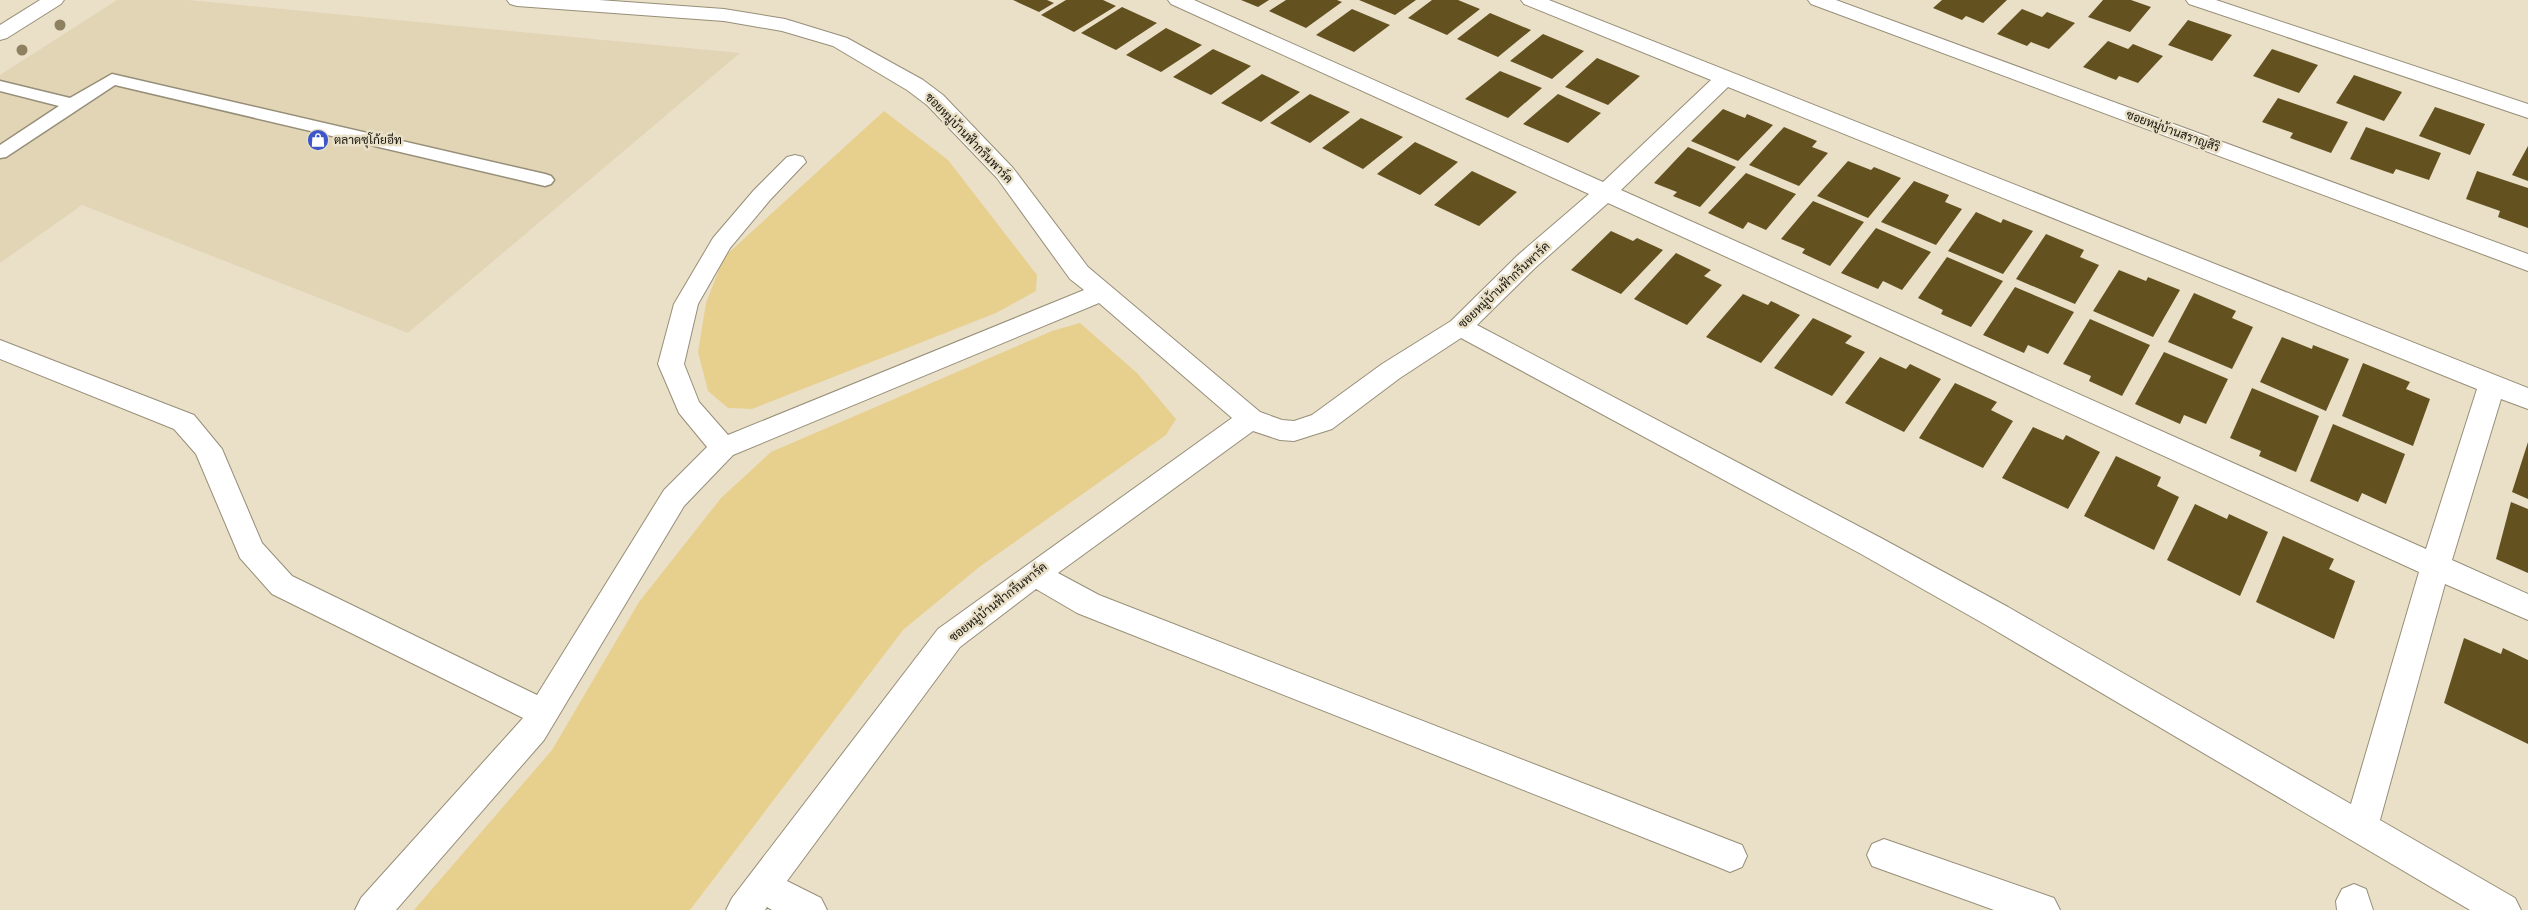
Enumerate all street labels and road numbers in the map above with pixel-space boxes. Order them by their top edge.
street label: ซอยหมู่บ้านฟ้ากรีนพาร์ค [922,89,1016,187]
street label: ซอยหมู่บ้านสราญสิริ [2124,108,2222,155]
street label: ซอยหมู่บ้านฟ้ากรีนพาร์ค [1455,238,1553,332]
street label: ซอยหมู่บ้านฟ้ากรีนพาร์ค [946,559,1050,645]

